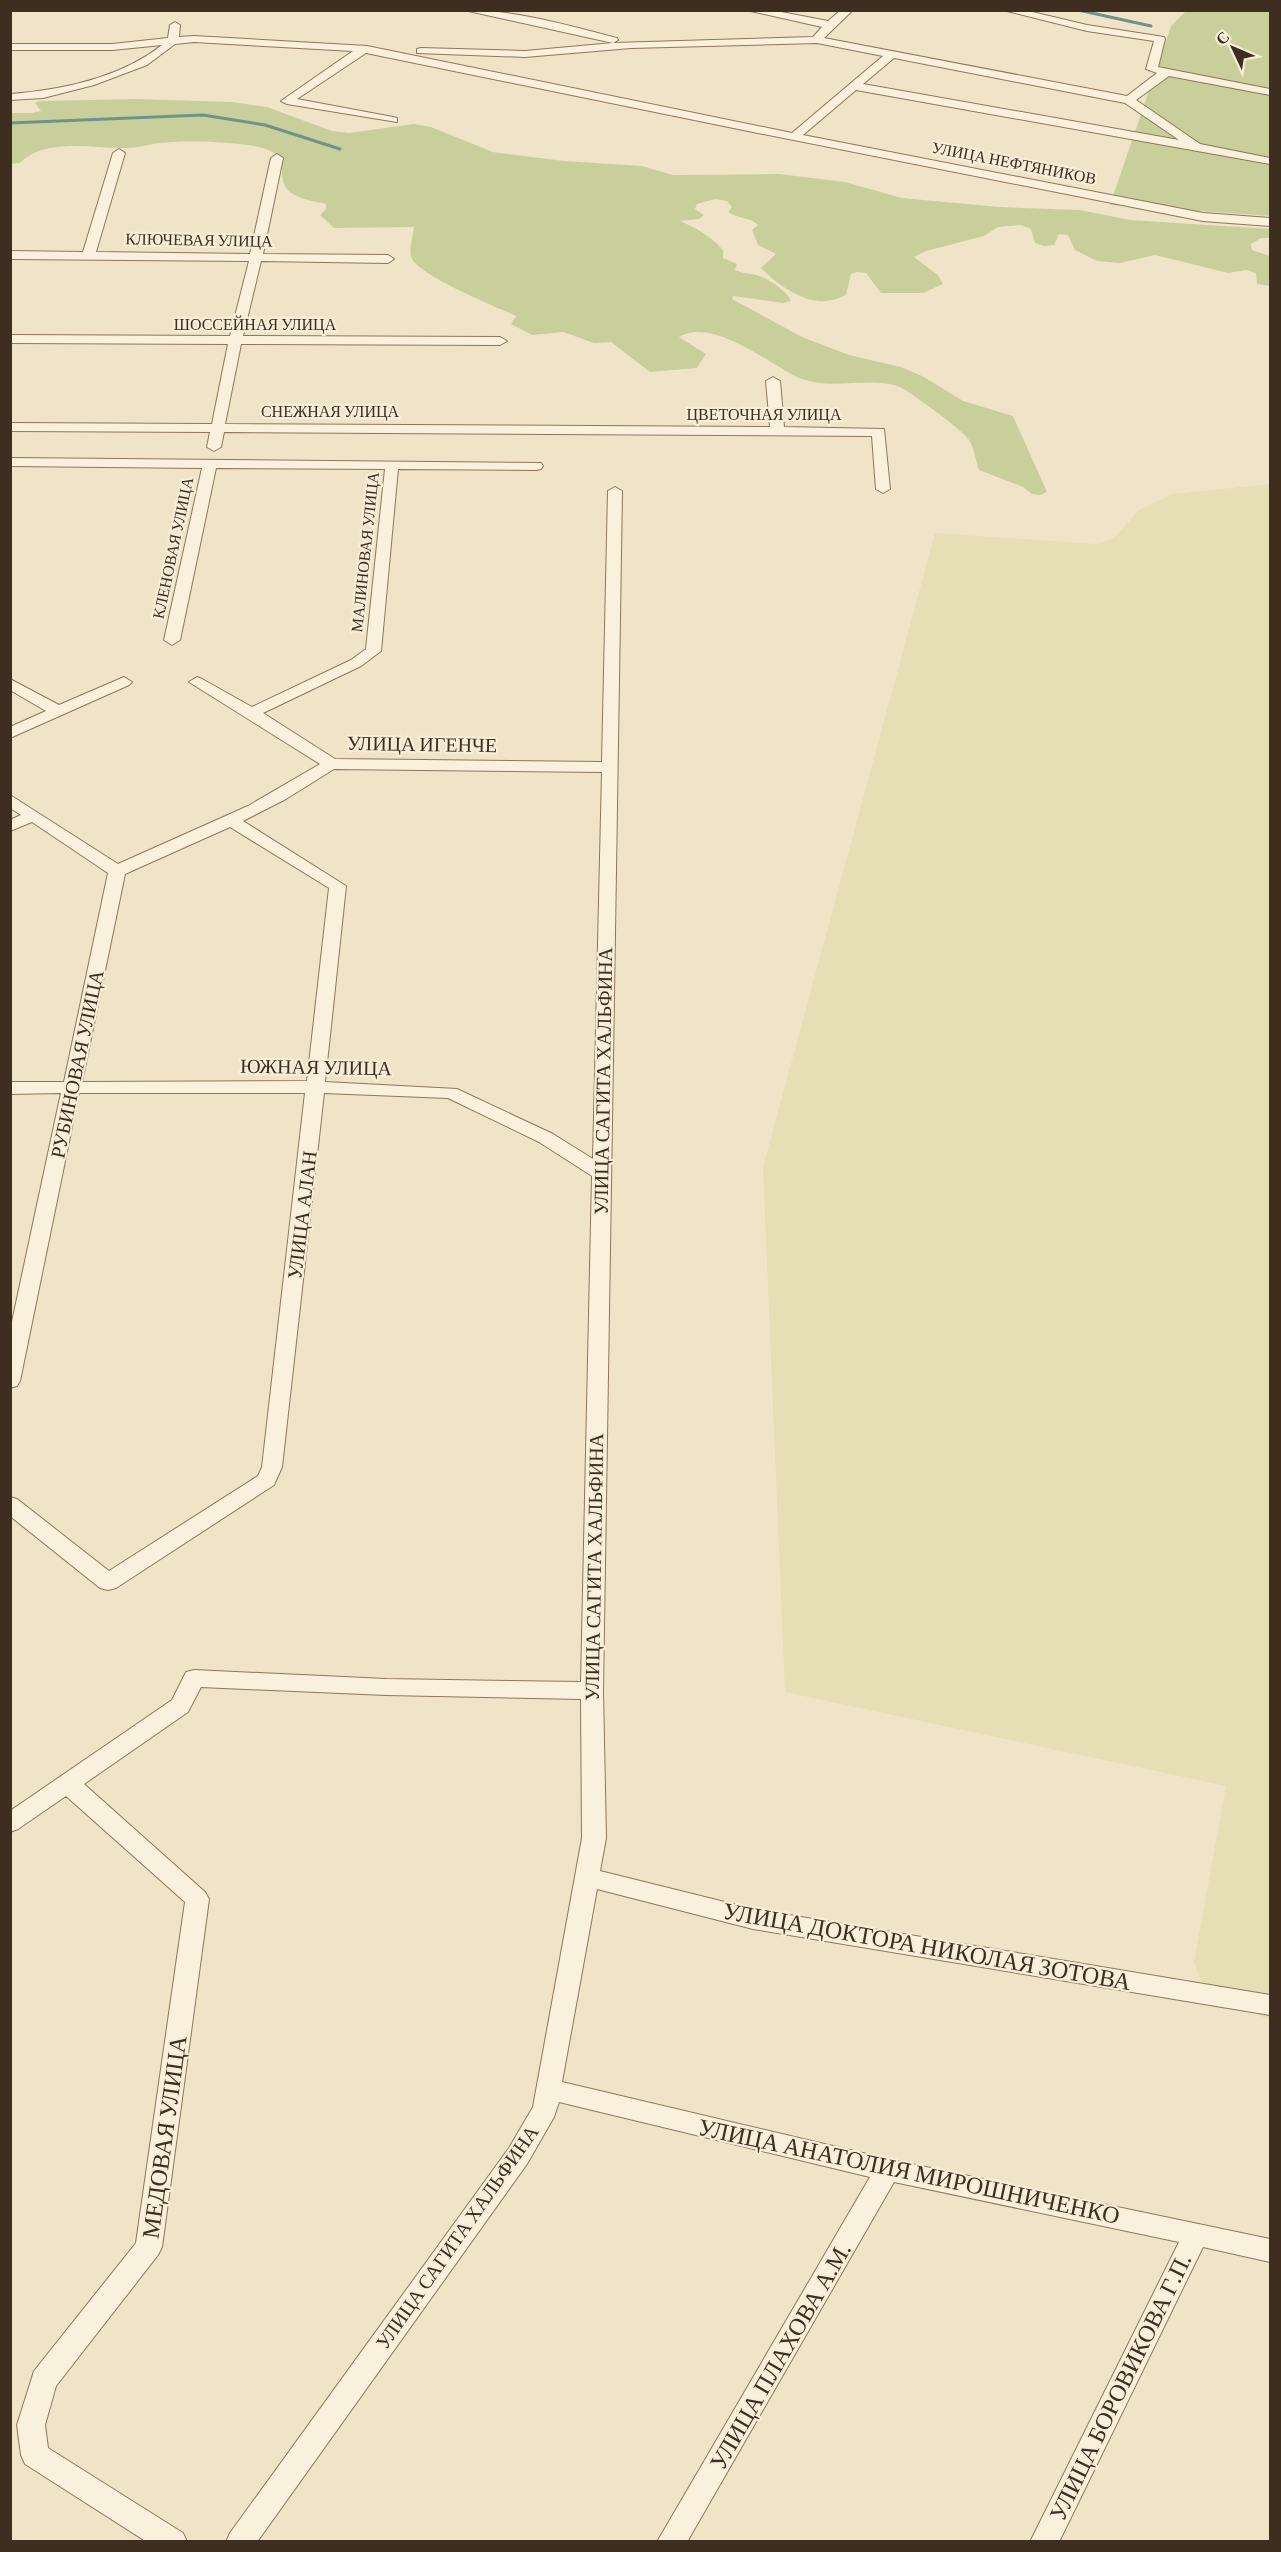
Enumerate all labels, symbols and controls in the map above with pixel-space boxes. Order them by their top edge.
north arrow [1203,18,1263,78]
text: С [1212,28,1233,48]
street label: УЛИЦА НЕФТЯНИКОВ [930,139,1098,188]
street label: КЛЮЧЕВАЯ УЛИЦА [125,230,273,251]
street label: ШОССЕЙНАЯ УЛИЦА [174,315,337,334]
street label: СНЕЖНАЯ УЛИЦА [261,403,400,421]
street label: ЦВЕТОЧНАЯ УЛИЦА [687,406,842,424]
street label: МАЛИНОВАЯ УЛИЦА [348,471,383,633]
street label: КЛЕНОВАЯ УЛИЦА [150,475,197,621]
street label: УЛИЦА ИГЕНЧЕ [347,732,497,757]
street label: УЛИЦА САГИТА ХАЛЬФИНА [590,946,617,1215]
street label: РУБИНОВАЯ УЛИЦА [46,967,109,1160]
street label: ЮЖНАЯ УЛИЦА [240,1055,393,1080]
street label: УЛИЦА АЛАН [283,1149,322,1281]
street label: УЛИЦА САГИТА ХАЛЬФИНА [581,1432,608,1701]
street label: УЛИЦА ДОКТОРА НИКОЛАЯ ЗОТОВА [721,1897,1134,1995]
street label: МЕДОВАЯ УЛИЦА [136,2033,192,2240]
street label: УЛИЦА АНАТОЛИЯ МИРОШНИЧЕНКО [696,2113,1122,2229]
street label: УЛИЦА САГИТА ХАЛЬФИНА [371,2121,544,2354]
street label: УЛИЦА ПЛАХОВА А.М. [704,2238,856,2474]
street label: УЛИЦА БОРОВИКОВА Г.П. [1044,2249,1196,2525]

